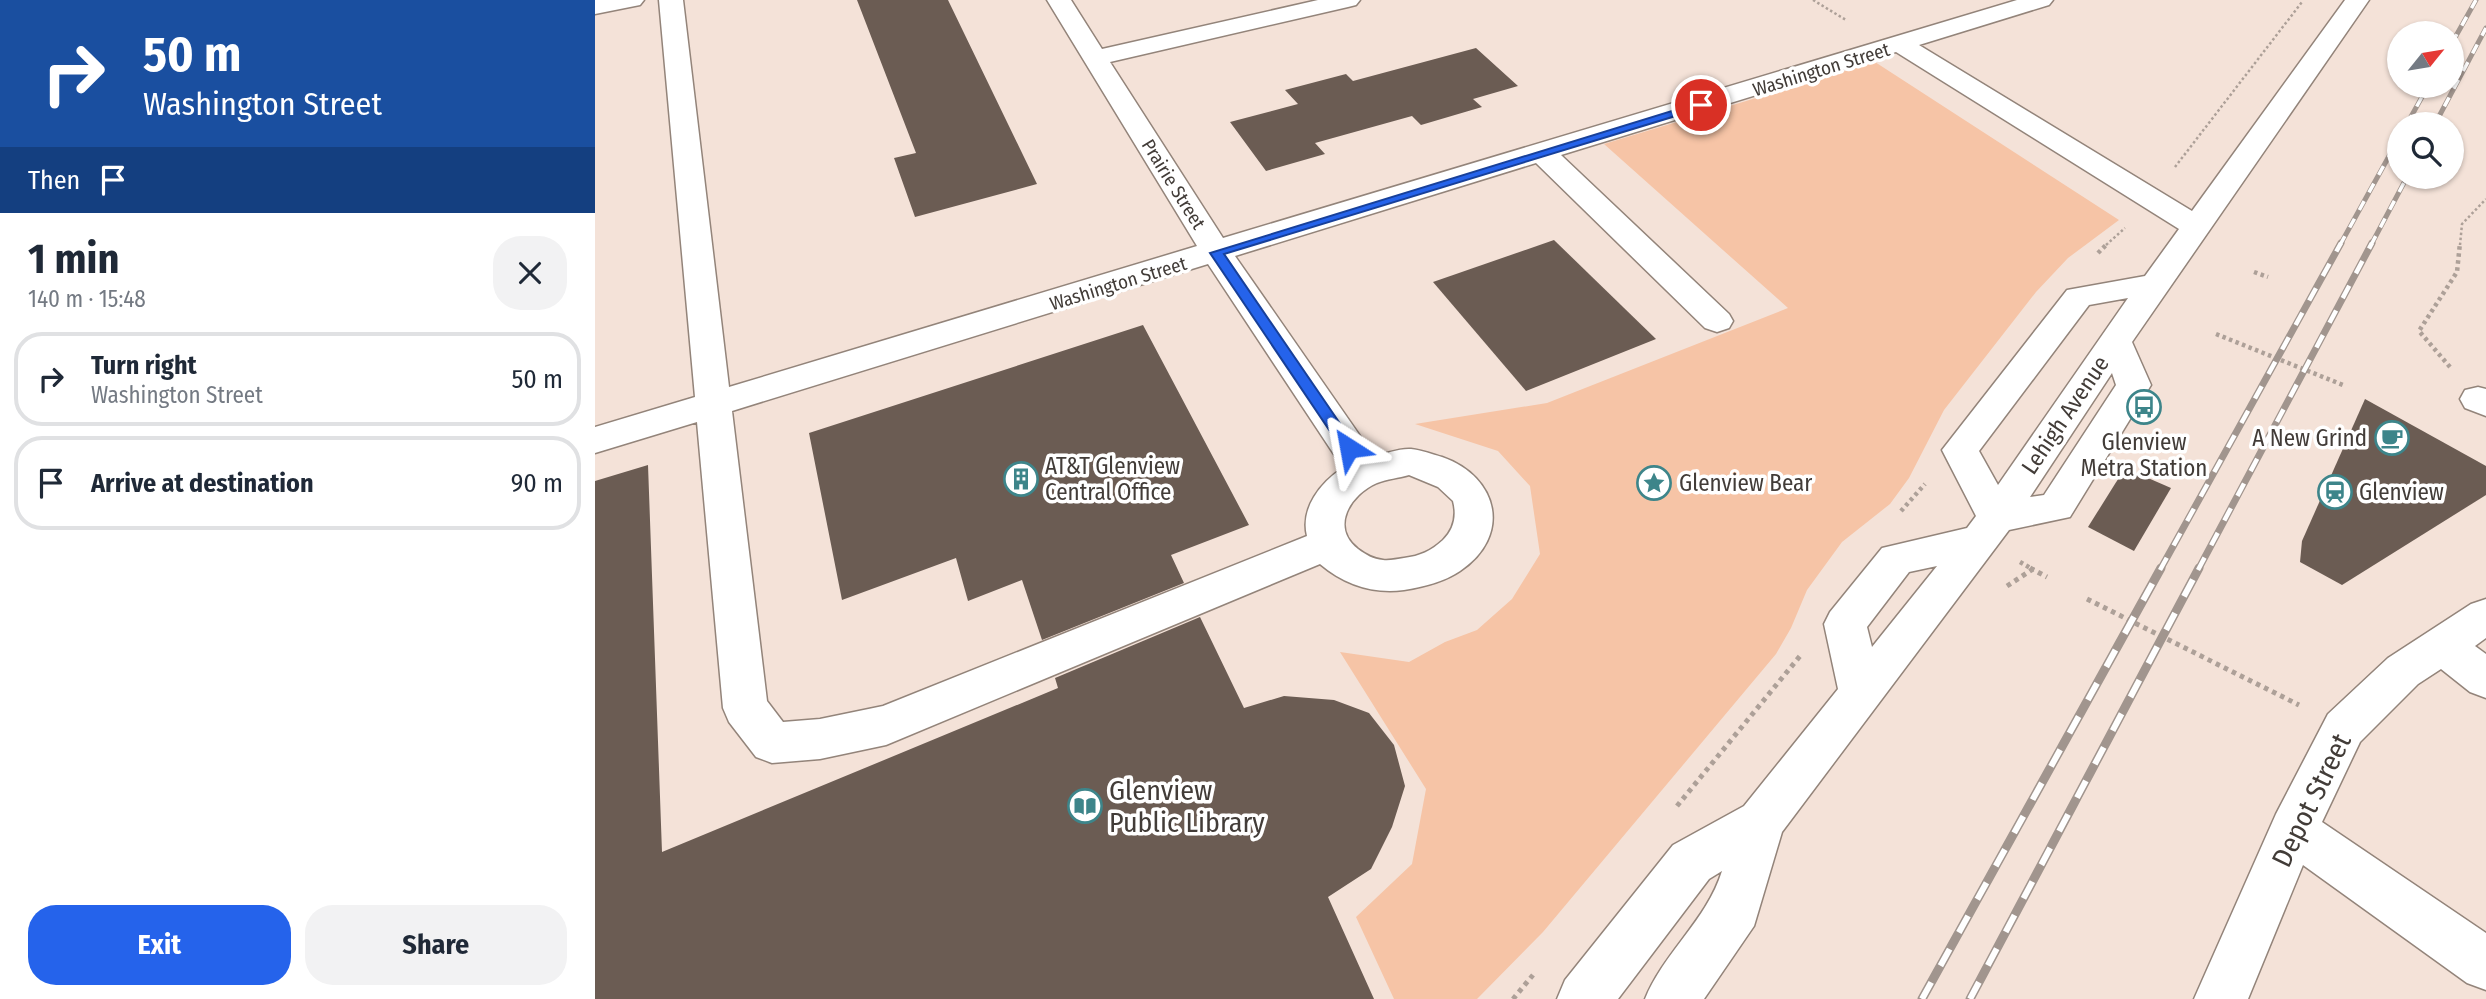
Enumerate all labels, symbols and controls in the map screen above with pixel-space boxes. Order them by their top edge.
north arrow [2387,21,2464,98]
map controls [2387,21,2464,189]
text: 50 m [143,25,241,84]
icon: right [28,28,119,119]
street label: Washington Street [1750,38,1893,101]
pin [1671,75,1731,135]
text: Washington Street [143,85,382,123]
icon: arrive [1682,86,1720,124]
button: search [2387,112,2464,189]
street label: Prairie Street [1137,135,1211,234]
icon: arrive [94,161,132,199]
text: Then [28,165,80,196]
text: 1 min [28,234,119,284]
button: close [493,236,567,310]
street label: Washington Street [1047,252,1190,315]
text: 140 m · 15:48 [28,285,146,313]
text: Turn right [91,350,197,381]
street label: Lehigh Avenue [2015,351,2115,479]
icon: right [32,360,70,398]
text: 50 m [511,364,563,395]
text: Washington Street [91,381,263,409]
bus stop icon: Glenview Metra Station [2125,388,2163,426]
position arrow [1312,411,1386,485]
cafe icon: A New Grind [2373,419,2411,457]
place label: A New Grind [2252,424,2367,452]
place label: Glenview Metra Station [2081,428,2207,482]
place label: AT&T Glenview Central Office [1045,452,1180,506]
building icon: AT&T Glenview Central Office [1002,460,1040,498]
icon: arrive [32,464,70,502]
place icon: Glenview Bear [1635,464,1673,502]
text: Arrive at destination [91,468,314,499]
text: 90 m [511,468,563,499]
place label: Glenview Bear [1679,469,1812,497]
station icon: Glenview [2316,473,2354,511]
place label: Glenview [2359,478,2444,506]
street label: Depot Street [2265,727,2358,872]
place label: Glenview Public Library [1109,774,1265,839]
library icon: Glenview Public Library [1066,787,1104,825]
button: Exit [28,905,291,985]
button: Share [305,905,567,985]

